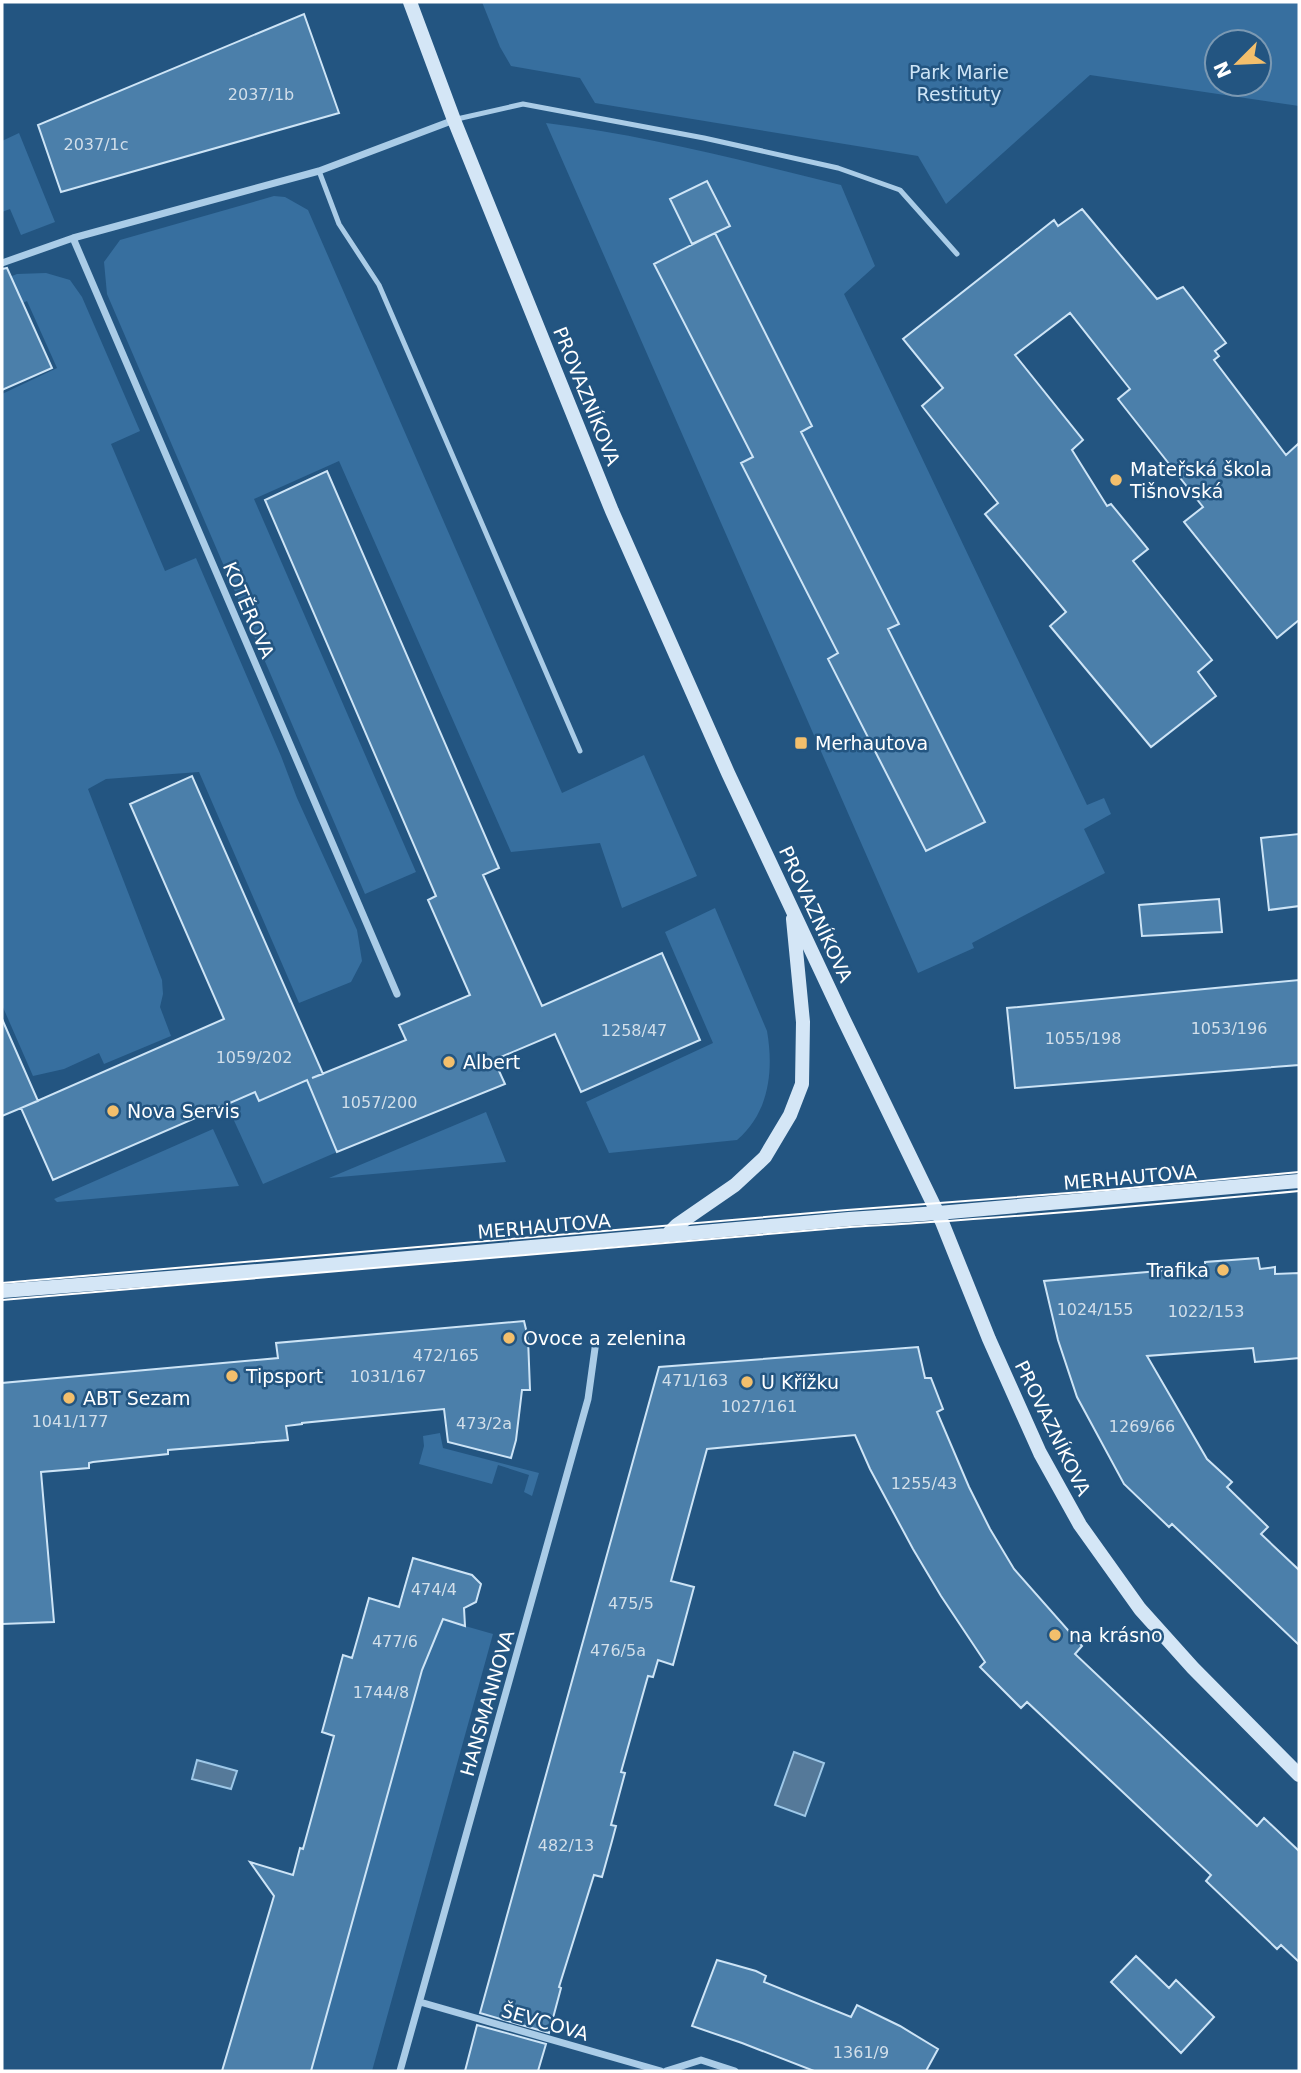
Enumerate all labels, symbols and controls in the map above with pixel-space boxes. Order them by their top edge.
north arrow [1203,28,1273,98]
text: N [1209,58,1236,82]
park label: Park Marie Restituty [909,61,1009,105]
house number: 2037/1b [228,85,294,104]
house number: 2037/1c [63,135,129,154]
street label: PROVAZNÍKOVA [549,323,625,469]
place label: Mateřská škola Tišnovská [1129,458,1272,502]
marker: Mateřská škola Tišnovská [1108,472,1124,488]
street label: KOTĚROVA [219,558,279,662]
place label: Merhautova [815,732,928,754]
marker: Merhautova [793,735,809,751]
street label: PROVAZNÍKOVA [775,842,857,986]
house number: 1053/196 [1191,1019,1267,1038]
house number: 1258/47 [601,1021,667,1040]
house number: 1055/198 [1045,1029,1121,1048]
house number: 1059/202 [216,1048,292,1067]
place label: Albert [463,1051,520,1073]
marker: Albert [441,1054,457,1070]
house number: 1057/200 [341,1093,417,1112]
place label: Nova Servis [127,1100,240,1122]
marker: Nova Servis [105,1103,121,1119]
street label: MERHAUTOVA [1062,1160,1198,1194]
street label: MERHAUTOVA [476,1209,612,1243]
place label: Trafika [1145,1259,1209,1281]
marker: Trafika [1215,1262,1231,1278]
house number: 1024/155 [1057,1300,1133,1319]
house number: 1022/153 [1168,1302,1244,1321]
place label: Ovoce a zelenina [523,1327,686,1349]
marker: Ovoce a zelenina [501,1330,517,1346]
house number: 472/165 [413,1346,479,1365]
street label: PROVAZNÍKOVA [1011,1357,1095,1499]
place label: Tipsport [245,1365,323,1387]
house number: 1031/167 [350,1367,426,1386]
marker: Tipsport [224,1368,240,1384]
house number: 471/163 [662,1371,728,1390]
place label: U Křížku [761,1371,839,1393]
marker: U Křížku [739,1374,755,1390]
place label: ABT Sezam [83,1387,191,1409]
marker: ABT Sezam [61,1390,77,1406]
house number: 1027/161 [721,1397,797,1416]
house number: 1041/177 [32,1412,108,1431]
house number: 473/2a [456,1414,512,1433]
house number: 1269/66 [1109,1417,1175,1436]
house number: 1255/43 [891,1474,957,1493]
house number: 474/4 [411,1580,457,1599]
house number: 475/5 [608,1594,654,1613]
place label: na krásno [1069,1624,1163,1646]
street label: HANSMANNOVA [456,1627,518,1779]
marker: na krásno [1047,1627,1063,1643]
house number: 477/6 [372,1632,418,1651]
house number: 476/5a [590,1641,646,1660]
house number: 1744/8 [353,1683,409,1702]
house number: 482/13 [538,1836,594,1855]
street label: ŠEVCOVA [499,1998,591,2045]
house number: 1361/9 [833,2043,889,2062]

